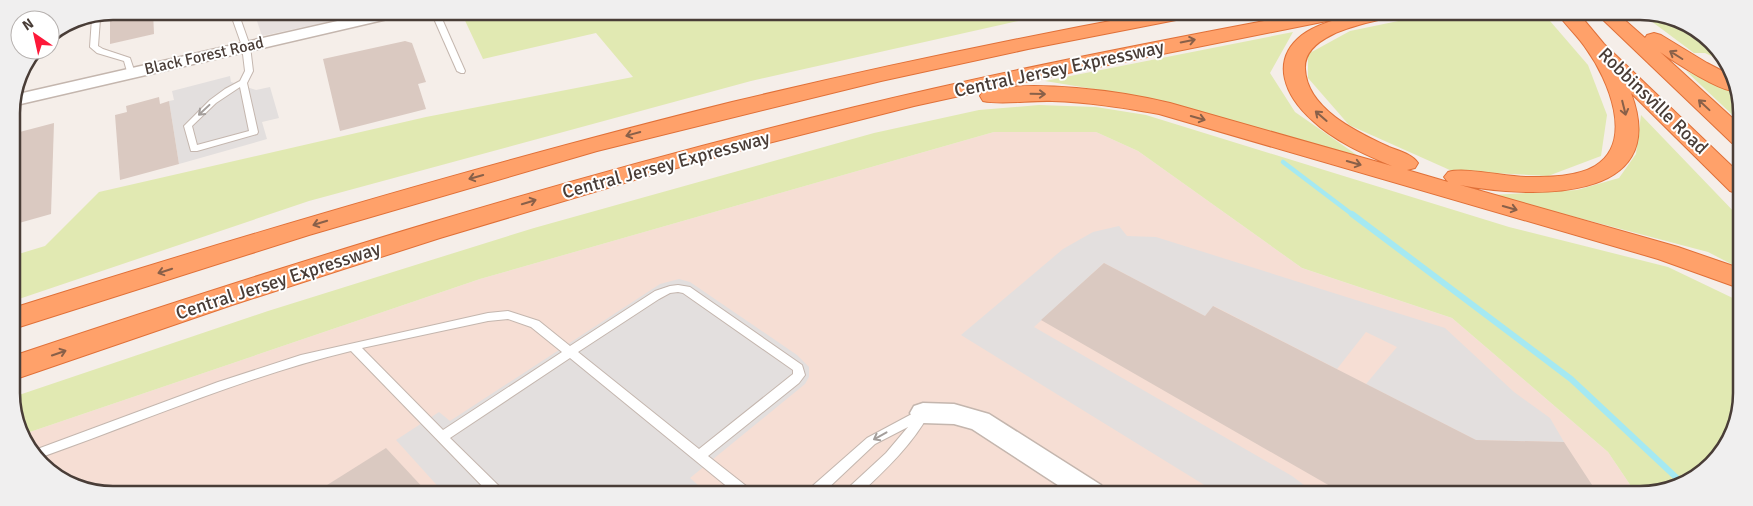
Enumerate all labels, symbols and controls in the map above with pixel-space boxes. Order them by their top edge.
north arrow [10,10,60,60]
text: N [19,15,37,34]
street label: Black Forest Road [142,33,266,79]
street label: Central Jersey Expressway [952,35,1166,103]
one-way arrow [1180,36,1196,46]
street label: Robbinsville Road [1593,42,1713,160]
one-way arrow [1670,49,1684,59]
one-way arrow [1030,89,1046,99]
one-way arrow [1698,99,1710,111]
one-way arrow [1620,100,1629,116]
one-way arrow [197,104,210,116]
one-way arrow [1315,110,1328,121]
one-way arrow [1190,113,1206,123]
street label: Central Jersey Expressway [560,126,773,204]
one-way arrow [625,130,641,139]
one-way arrow [1346,159,1362,169]
one-way arrow [468,172,484,182]
one-way arrow [521,197,537,207]
one-way arrow [1502,203,1518,213]
one-way arrow [312,218,328,228]
street label: Central Jersey Expressway [173,236,384,325]
one-way arrow [157,266,173,276]
one-way arrow [51,347,67,357]
one-way arrow [873,431,888,441]

